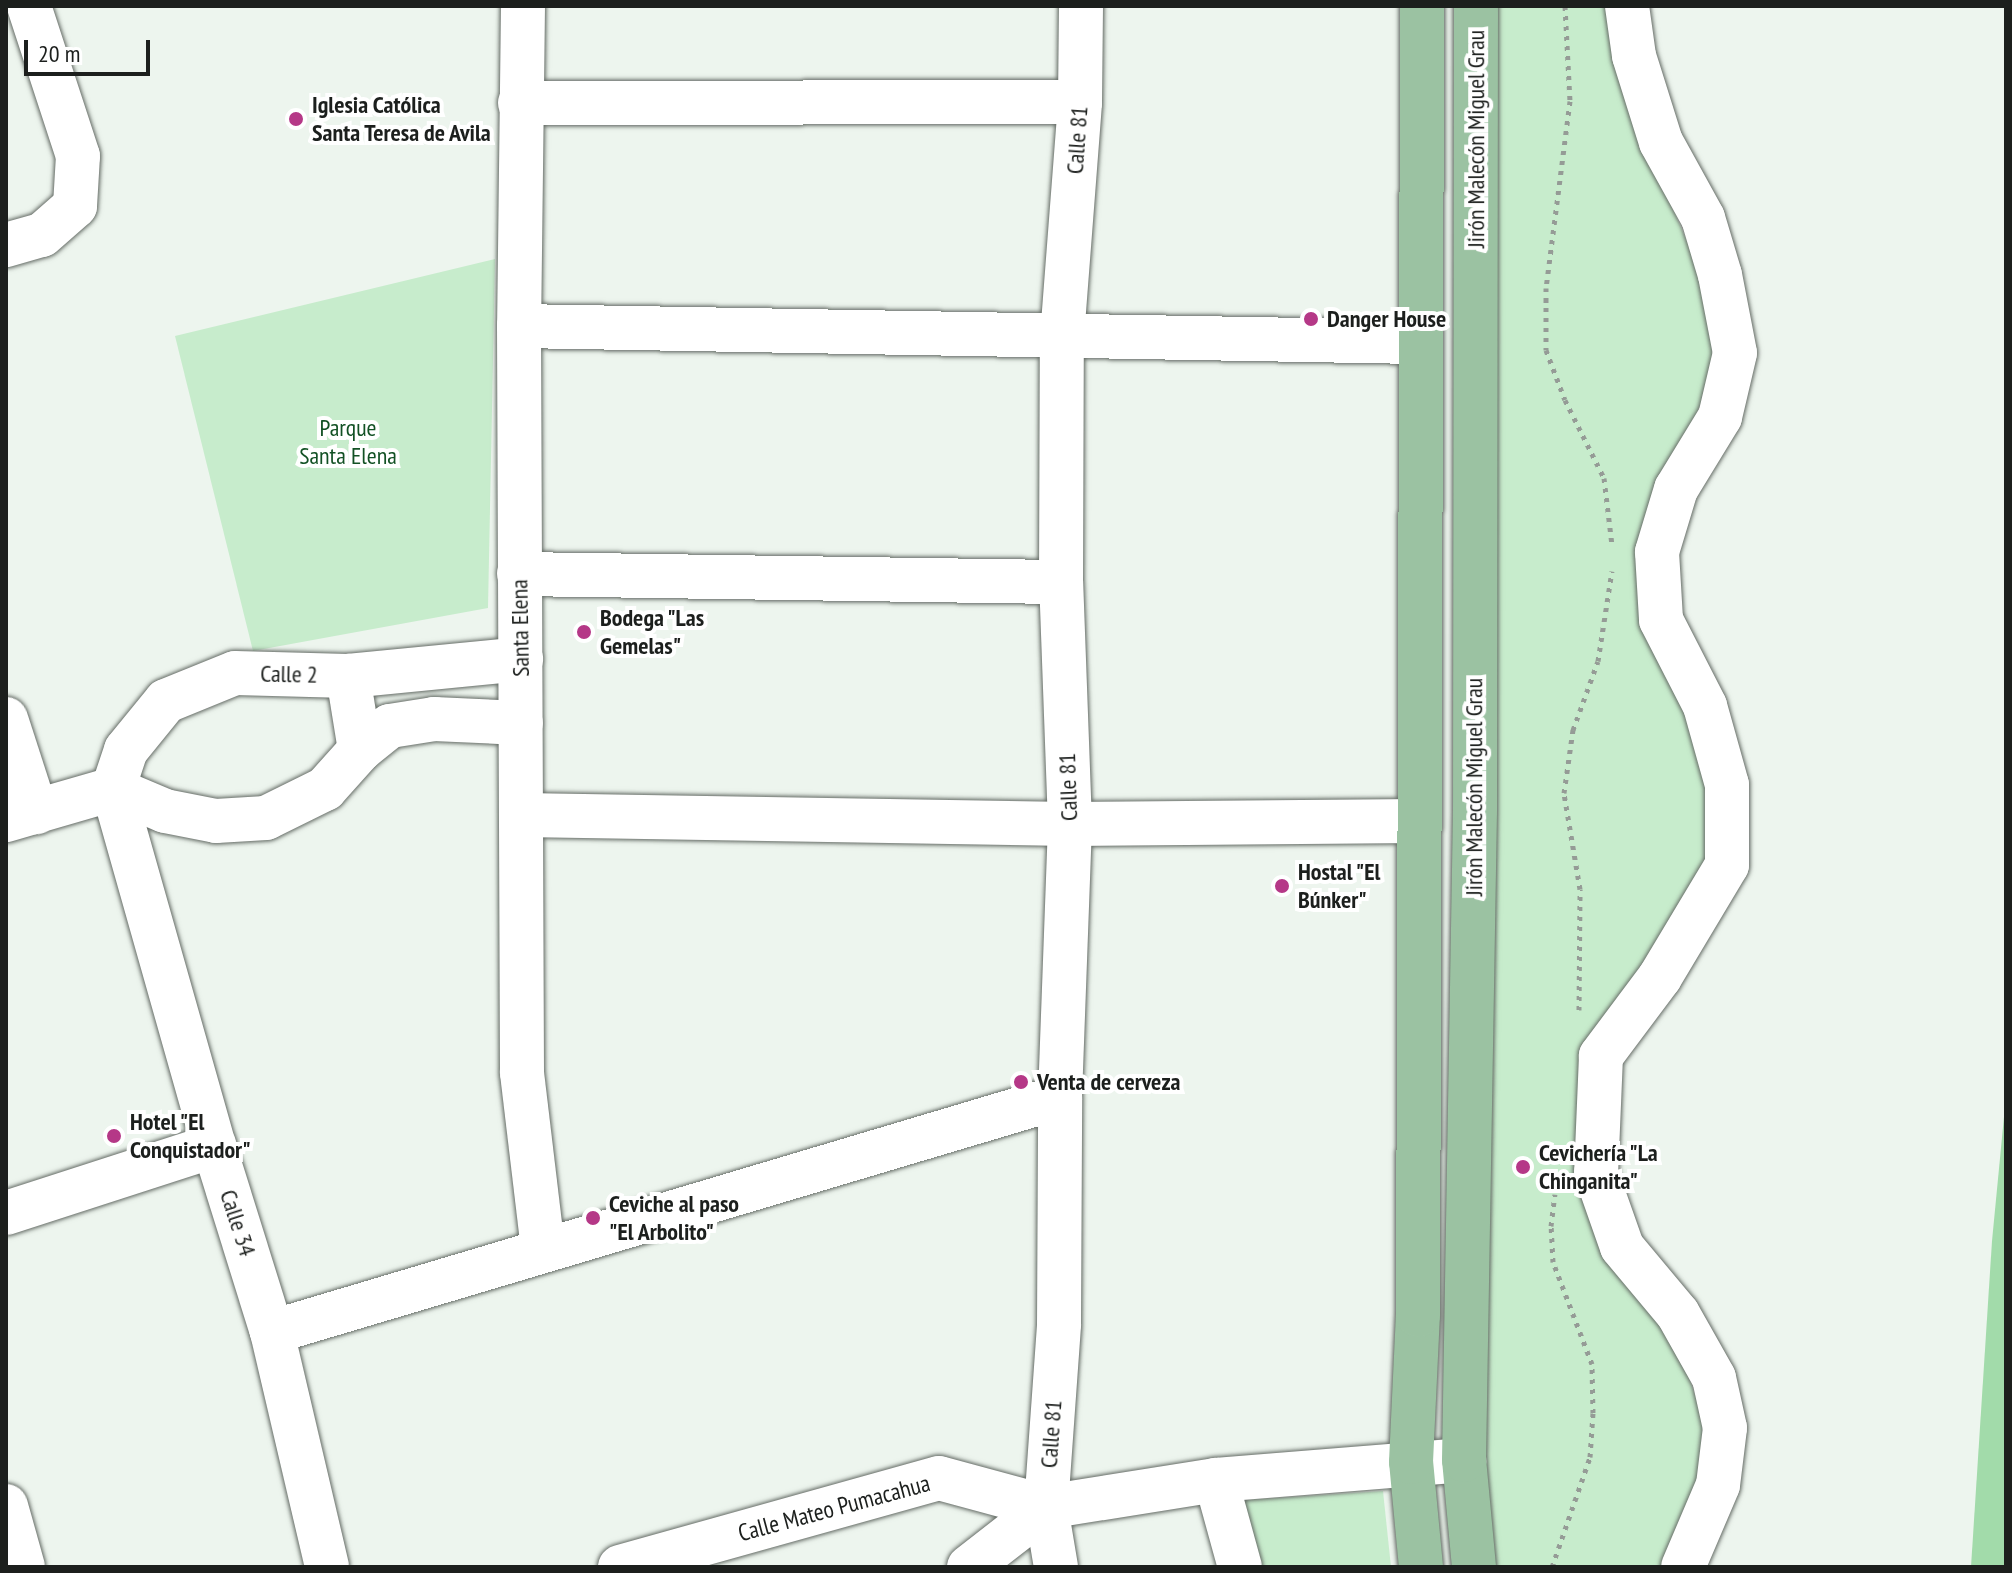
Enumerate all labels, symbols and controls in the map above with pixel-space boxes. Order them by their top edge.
scale bar [28,24,154,74]
street label: Jirón Malecón Miguel Grau [1462,30,1490,248]
text: 20 m [38,38,80,69]
place label: Iglesia Católica Santa Teresa de Avila [312,91,492,147]
street label: Calle 81 [1060,105,1094,175]
marker: Iglesia Católica Santa Teresa de Avila [287,110,305,128]
place label: Danger House [1327,305,1446,333]
marker: Danger House [1302,310,1320,328]
park label: Parque Santa Elena [299,414,397,470]
street label: Santa Elena [505,579,535,677]
place label: Bodega "Las Gemelas" [600,604,706,660]
marker: Bodega "Las Gemelas" [575,623,593,641]
street label: Calle 2 [260,659,318,689]
street label: Jirón Malecón Miguel Grau [1460,678,1488,896]
street label: Calle 81 [1052,752,1084,822]
place label: Hostal "El Búnker" [1298,858,1382,914]
marker: Hostal "El Búnker" [1273,877,1291,895]
place label: Venta de cerveza [1037,1068,1180,1096]
marker: Venta de cerveza [1012,1073,1030,1091]
place label: Hotel "El Conquistador" [130,1108,251,1164]
marker: Hotel "El Conquistador" [105,1127,123,1145]
place label: Cevichería "La Chinganita" [1539,1139,1660,1195]
marker: Cevichería "La Chinganita" [1514,1158,1532,1176]
street label: Calle 34 [214,1186,262,1260]
place label: Ceviche al paso "El Arbolito" [609,1190,739,1246]
marker: Ceviche al paso "El Arbolito" [584,1209,602,1227]
street label: Calle 81 [1034,1399,1068,1469]
street label: Calle Mateo Pumacahua [735,1469,933,1547]

